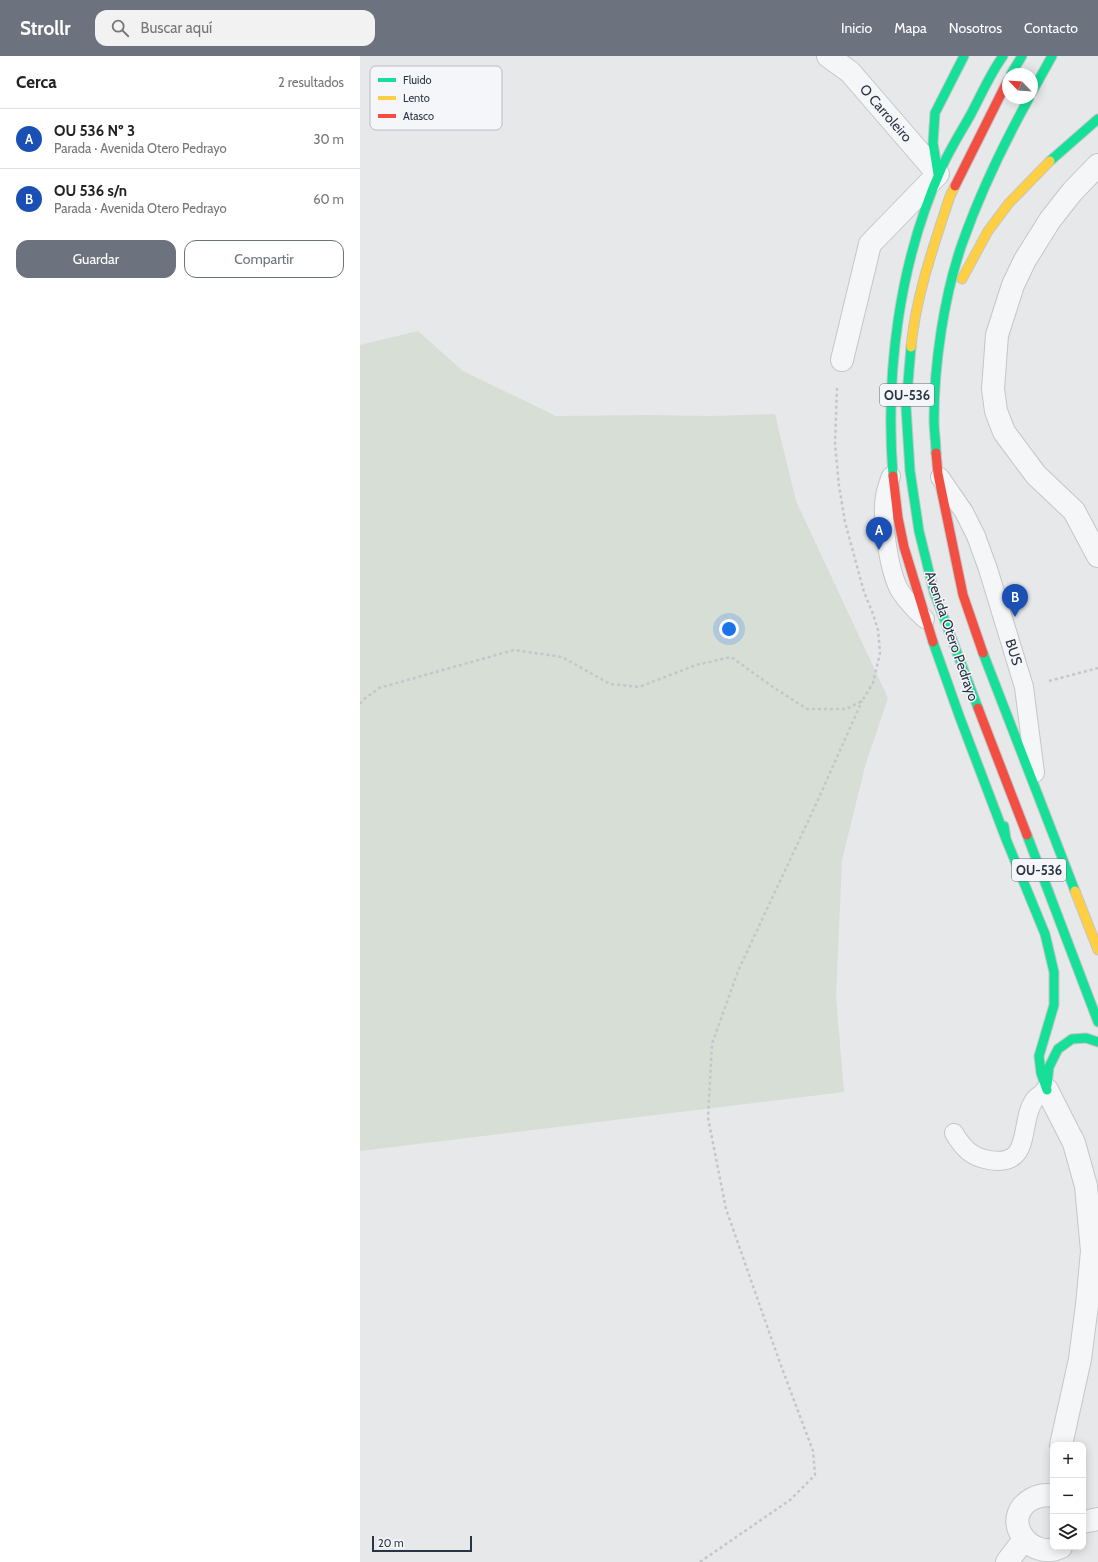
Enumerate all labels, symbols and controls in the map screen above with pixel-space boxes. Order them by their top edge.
search box [95,10,375,46]
text: Strollr [20,17,71,40]
icon: search [109,17,131,39]
text: Buscar aquí [141,19,212,37]
text: Inicio [841,19,872,37]
text: Mapa [894,19,927,37]
text: Nosotros [949,19,1002,37]
text: Contacto [1024,19,1078,37]
legend [370,66,502,130]
north arrow [1002,68,1038,104]
text: Cerca [16,72,57,92]
text: Fluido [403,73,432,87]
text: 2 resultados [278,74,344,90]
street label: O Carroleiro [856,80,916,146]
text: Lento [403,91,430,105]
text: Atasco [403,109,434,123]
text: OU 536 Nº 3 [54,122,135,140]
text: A [25,131,33,147]
text: 30 m [314,131,344,147]
text: Parada · Avenida Otero Pedrayo [54,140,227,156]
text: OU 536 s/n [54,182,127,200]
text: B [25,191,33,207]
text: 60 m [313,191,344,207]
text: Parada · Avenida Otero Pedrayo [54,200,227,216]
button: Guardar [16,240,176,278]
button: Compartir [184,240,344,278]
road number: OU-536 [880,384,934,406]
pin: A [866,517,892,550]
street label: Avenida Otero Pedrayo [921,569,983,704]
pin: B [1002,584,1028,617]
your location [719,619,739,639]
street label: BUS [1001,637,1027,667]
road number: OU-536 [1012,859,1066,881]
map controls [1050,1442,1086,1550]
button: + [1050,1442,1086,1478]
button: − [1050,1478,1086,1514]
button: layers [1050,1514,1086,1550]
scale bar [372,1534,472,1553]
text: 20 m [378,1536,404,1550]

